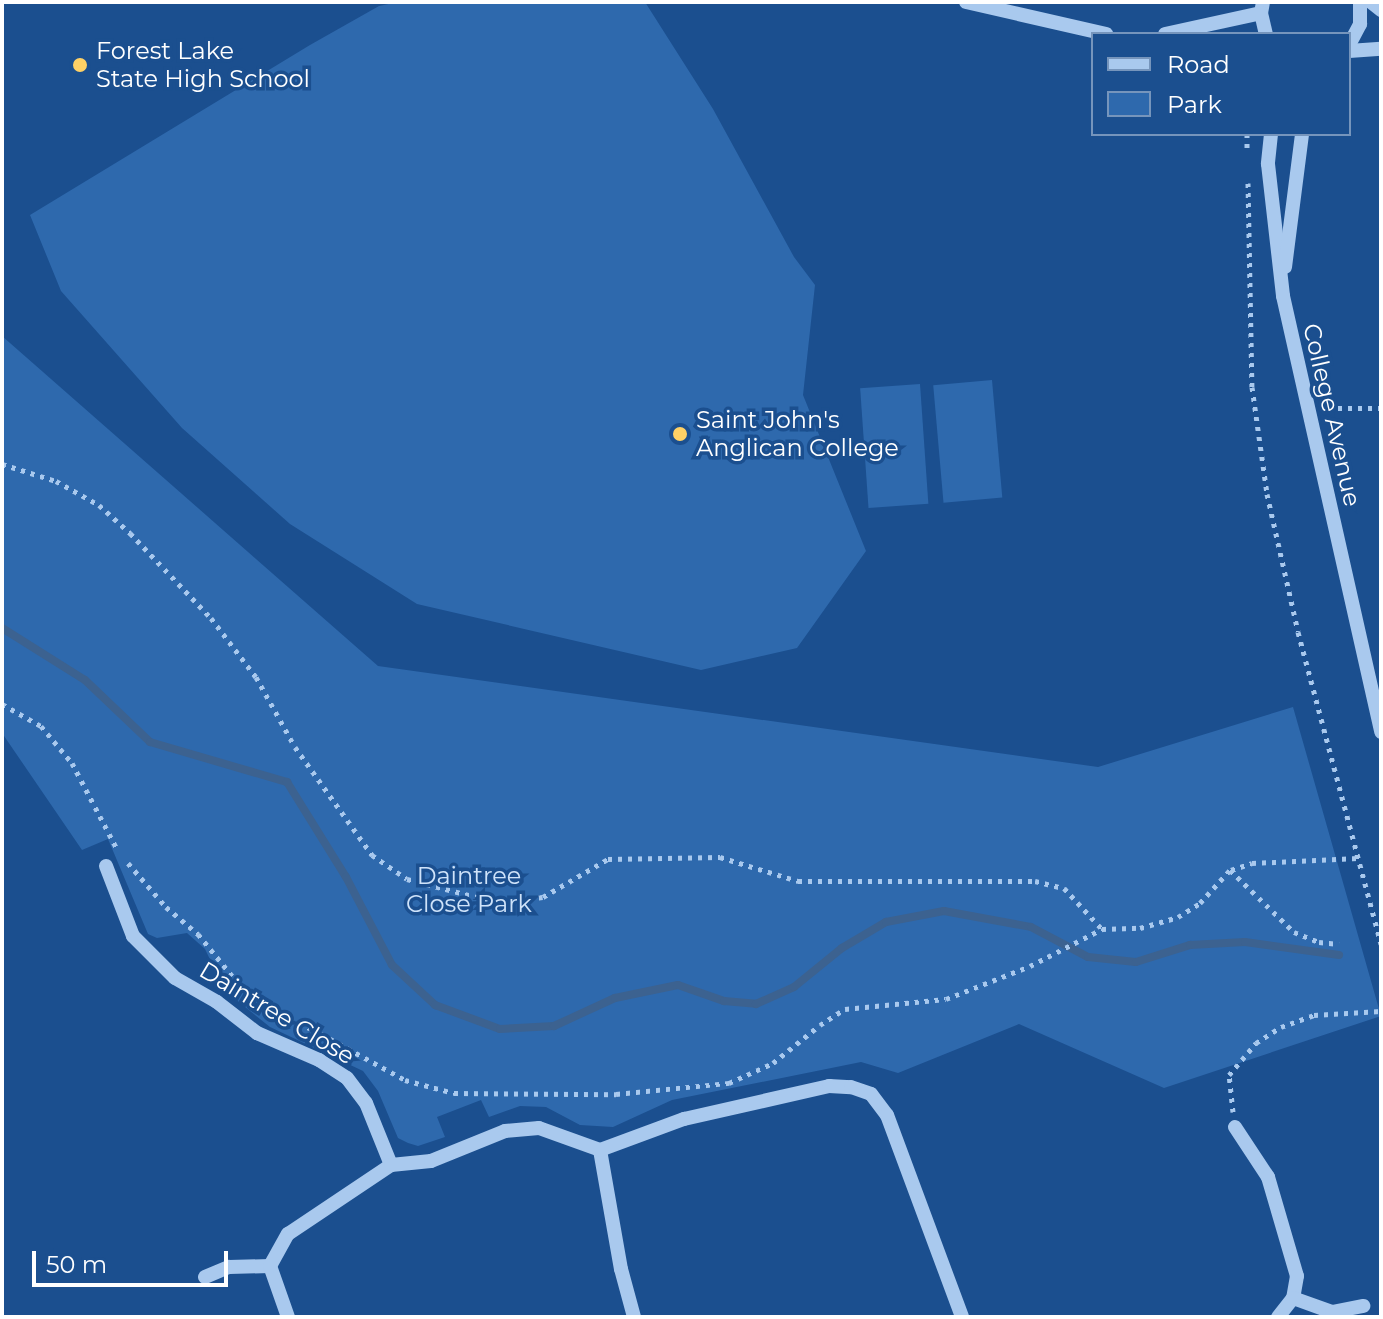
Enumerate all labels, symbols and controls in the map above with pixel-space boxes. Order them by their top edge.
legend [1091,32,1351,136]
place label: Forest Lake State High School [96,37,310,93]
text: Road [1167,50,1230,79]
marker: Forest Lake State High School [71,56,89,74]
text: Park [1167,90,1222,119]
street label: College Avenue [1297,321,1367,509]
place label: Saint John's Anglican College [696,406,899,462]
marker: Saint John's Anglican College [671,425,689,443]
park label: Daintree Close Park [406,862,532,918]
street label: Daintree Close [194,955,360,1071]
scale bar [36,1235,232,1285]
text: 50 m [46,1250,107,1279]

